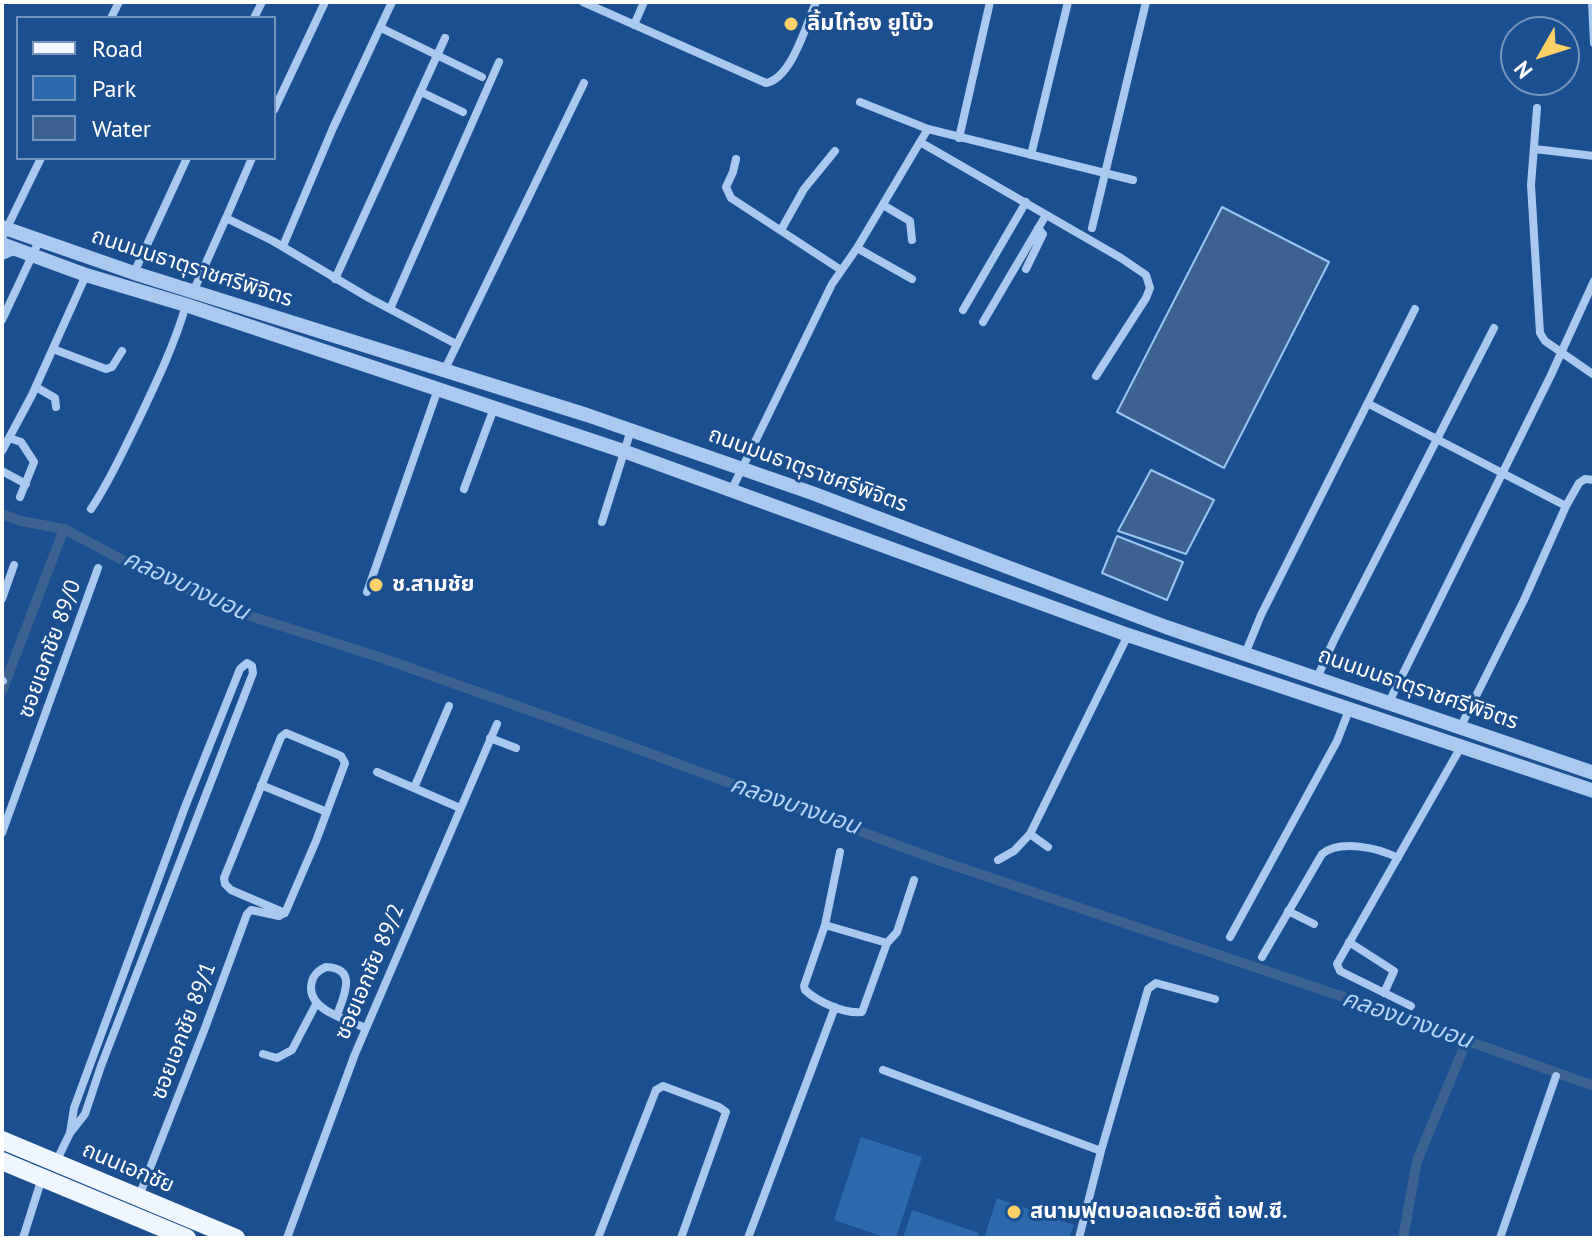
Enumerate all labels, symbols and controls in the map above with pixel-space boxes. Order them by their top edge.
place label: ลิ้มไท๋ฮง ยูโบ๊ว [807,11,934,37]
marker: ลิ้มไท๋ฮง ยูโบ๊ว [782,15,800,33]
legend [16,16,276,160]
north arrow [1500,16,1580,96]
text: Road [92,33,143,64]
text: N [1507,55,1538,84]
text: Park [92,73,136,104]
text: Water [92,113,151,144]
street label: ถนนมนธาตุราชศรีพิจิตร [88,223,296,313]
street label: ถนนมนธาตุราชศรีพิจิตร [705,422,911,518]
water label: คลองบางบอน [119,544,253,628]
place label: ช.สามชัย [392,572,474,598]
street label: ซอยเอกชัย 89/0 [13,576,87,722]
marker: ช.สามชัย [367,576,385,594]
street label: ถนนมนธาตุราชศรีพิจิตร [1314,642,1522,736]
water label: คลองบางบอน [726,770,864,842]
street label: ซอยเอกชัย 89/2 [330,900,410,1044]
street label: ซอยเอกชัย 89/1 [146,959,222,1103]
water label: คลองบางบอน [1338,984,1476,1056]
street label: ถนนเอกชัย [78,1137,178,1199]
place label: สนามฟุตบอลเดอะซิตี้ เอฟ.ซี. [1030,1199,1287,1225]
marker: สนามฟุตบอลเดอะซิตี้ เอฟ.ซี. [1005,1203,1023,1221]

